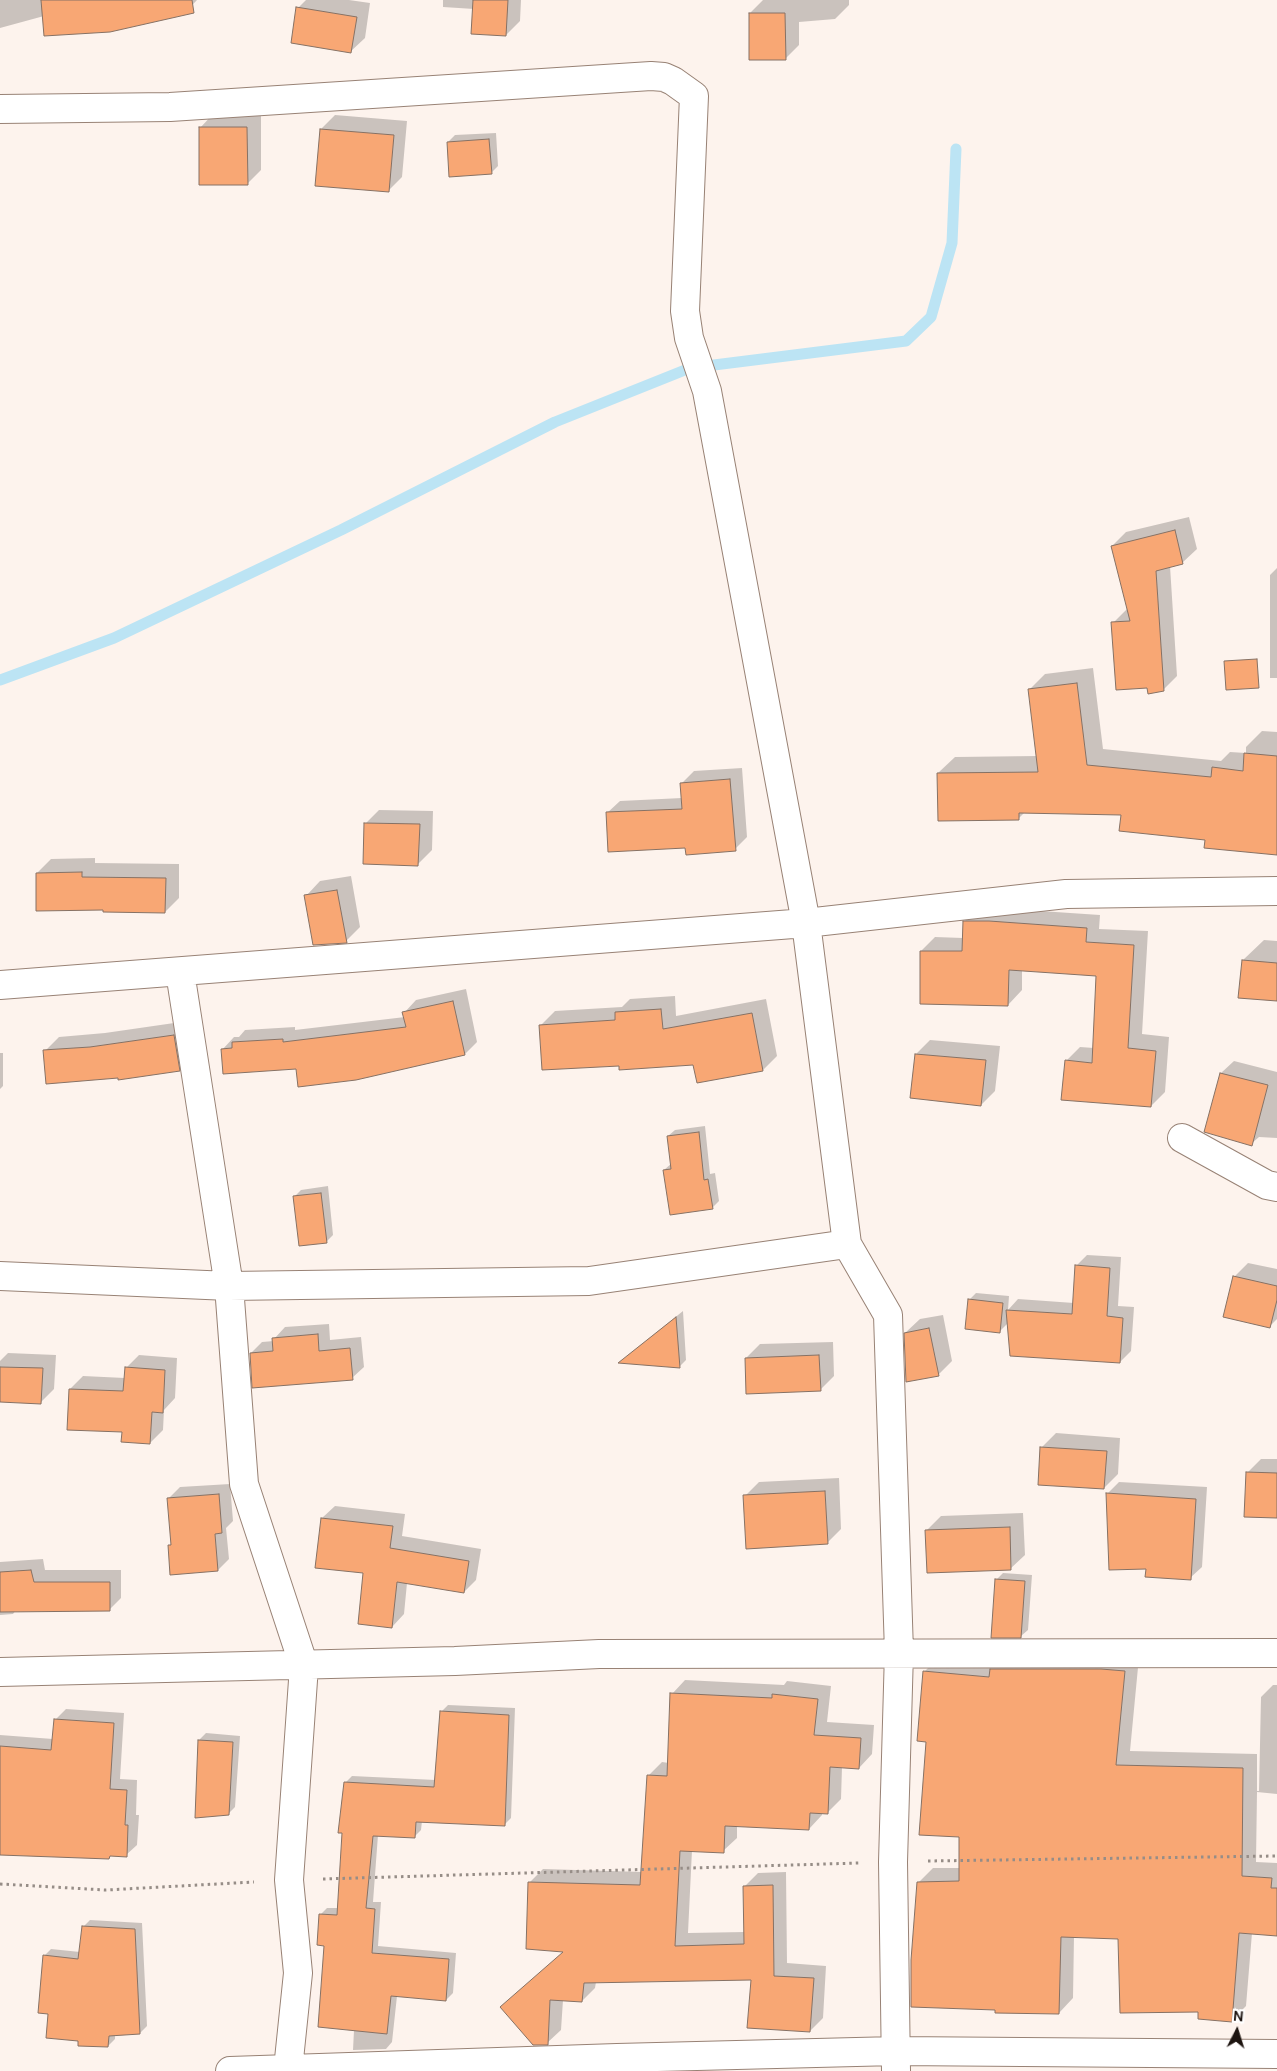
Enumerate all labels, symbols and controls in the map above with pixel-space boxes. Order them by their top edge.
north arrow [1212,2006,1262,2056]
text: N [1232,2007,1244,2025]

